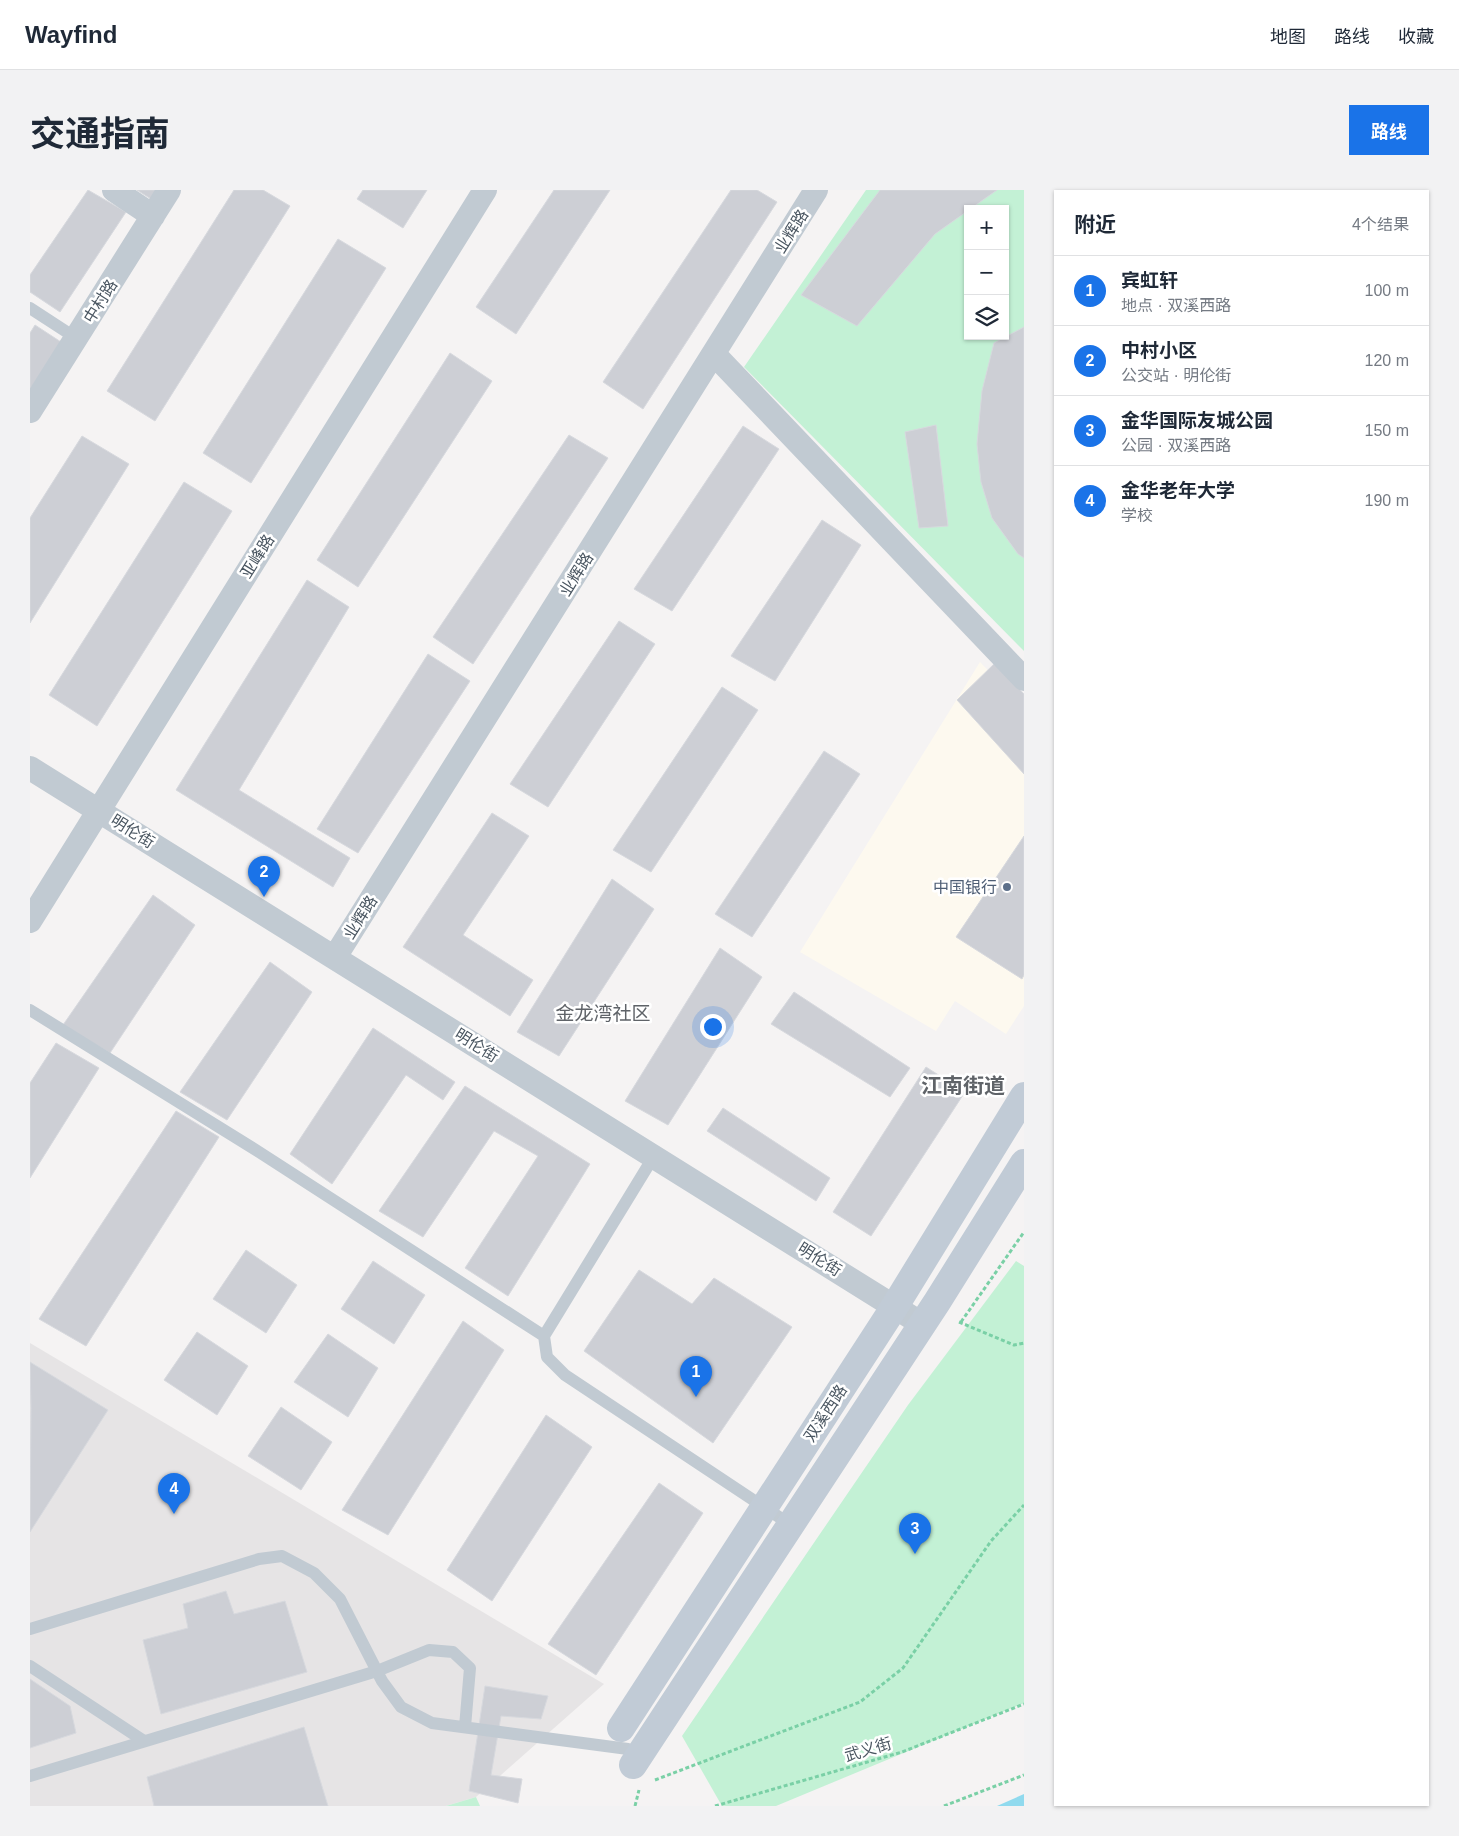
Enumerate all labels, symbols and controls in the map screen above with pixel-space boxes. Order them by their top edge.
text: Wayfind [25,21,117,48]
text: 地图 [1270,27,1306,47]
text: 路线 [1334,27,1370,47]
text: 收藏 [1398,27,1434,47]
button: 路线 [1349,105,1429,155]
text: 交通指南 [30,114,170,153]
map controls [964,205,1009,340]
button: + [964,205,1009,250]
street label: 业辉路 [771,206,811,256]
text: 附近 [1074,213,1116,236]
text: 4个结果 [1352,216,1409,233]
button: − [964,250,1009,295]
text: 宾虹轩 [1121,270,1178,291]
street label: 中村路 [80,276,120,326]
text: 1 [1086,282,1094,299]
text: 100 m [1365,282,1409,299]
button: layers [964,295,1009,340]
text: 地点 · 双溪西路 [1121,297,1231,314]
text: 中村小区 [1121,340,1197,361]
text: 2 [1086,352,1094,369]
text: 120 m [1365,352,1409,369]
text: 公交站 · 明伦街 [1121,367,1231,384]
text: 金华国际友城公园 [1121,410,1273,431]
text: 3 [1086,422,1094,439]
text: 150 m [1365,422,1409,439]
text: 公园 · 双溪西路 [1121,437,1231,454]
text: 金华老年大学 [1121,480,1235,501]
text: 4 [1086,492,1094,509]
text: 190 m [1365,492,1409,509]
text: 学校 [1121,507,1153,524]
street label: 亚峰路 [237,531,277,581]
street label: 业辉路 [556,549,596,599]
street label: 明伦街 [108,811,158,851]
pin: 2 [248,856,280,897]
place label: 中国银行 [933,879,997,896]
marker: 中国银行 [1001,881,1013,893]
street label: 业辉路 [340,892,380,942]
district label: 金龙湾社区 [555,1003,651,1024]
your location [700,1014,726,1040]
street label: 明伦街 [452,1025,502,1065]
district label: 江南街道 [921,1074,1005,1097]
street label: 明伦街 [795,1239,845,1279]
pin: 1 [680,1356,712,1397]
street label: 双溪西路 [801,1382,850,1445]
pin: 4 [158,1473,190,1514]
pin: 3 [899,1513,931,1554]
street label: 武义街 [843,1735,894,1764]

